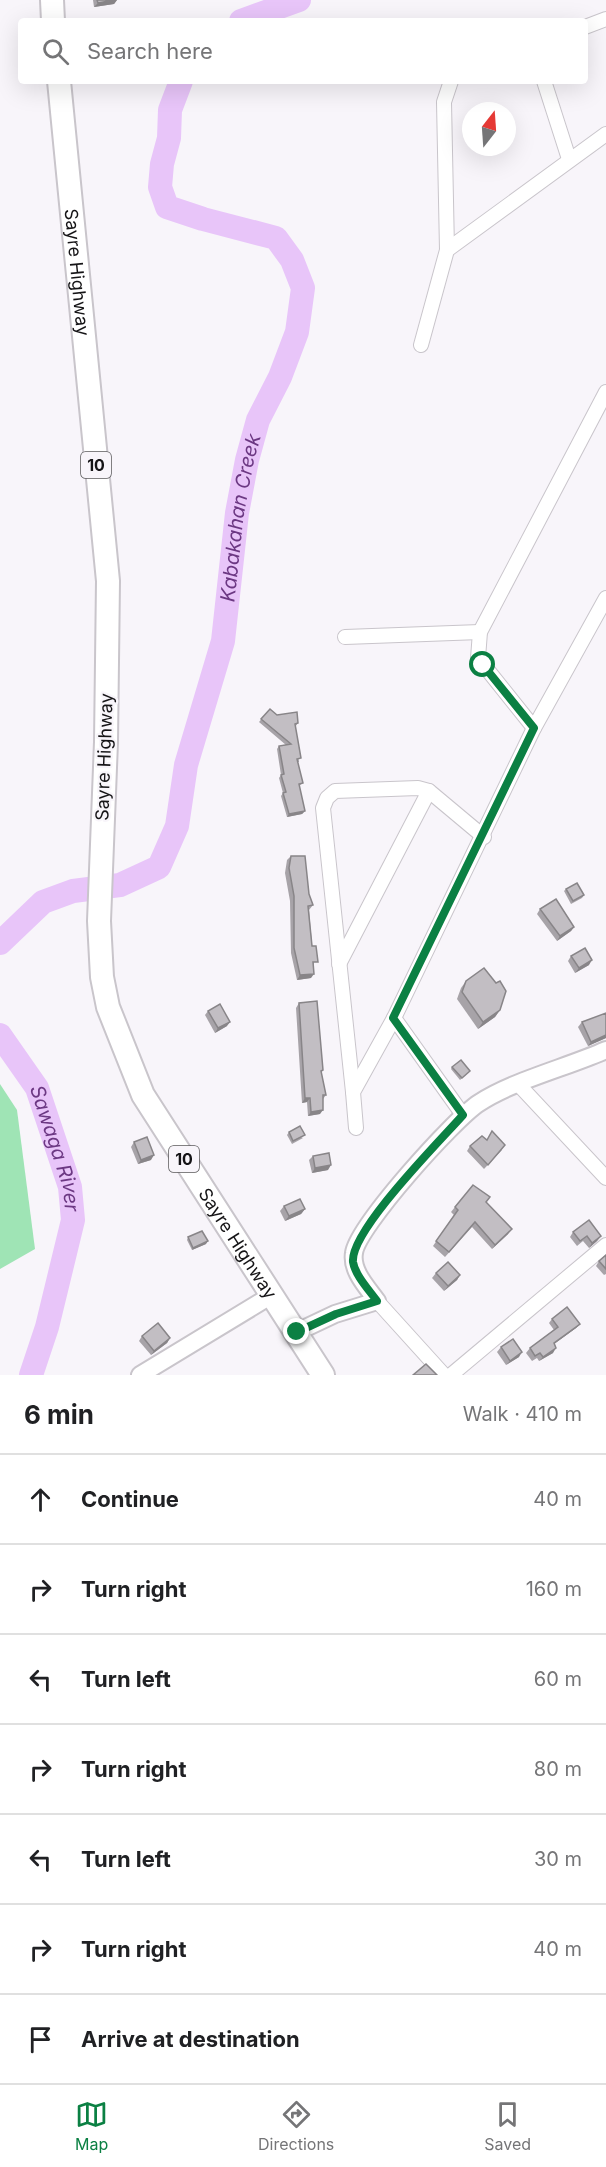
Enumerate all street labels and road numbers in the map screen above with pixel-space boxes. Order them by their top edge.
street label: Sayre Highway [61,207,94,337]
road number: 10 [81,452,111,478]
street label: Sayre Highway [91,693,117,821]
road number: 10 [169,1146,199,1172]
street label: Sayre Highway [195,1184,282,1303]

